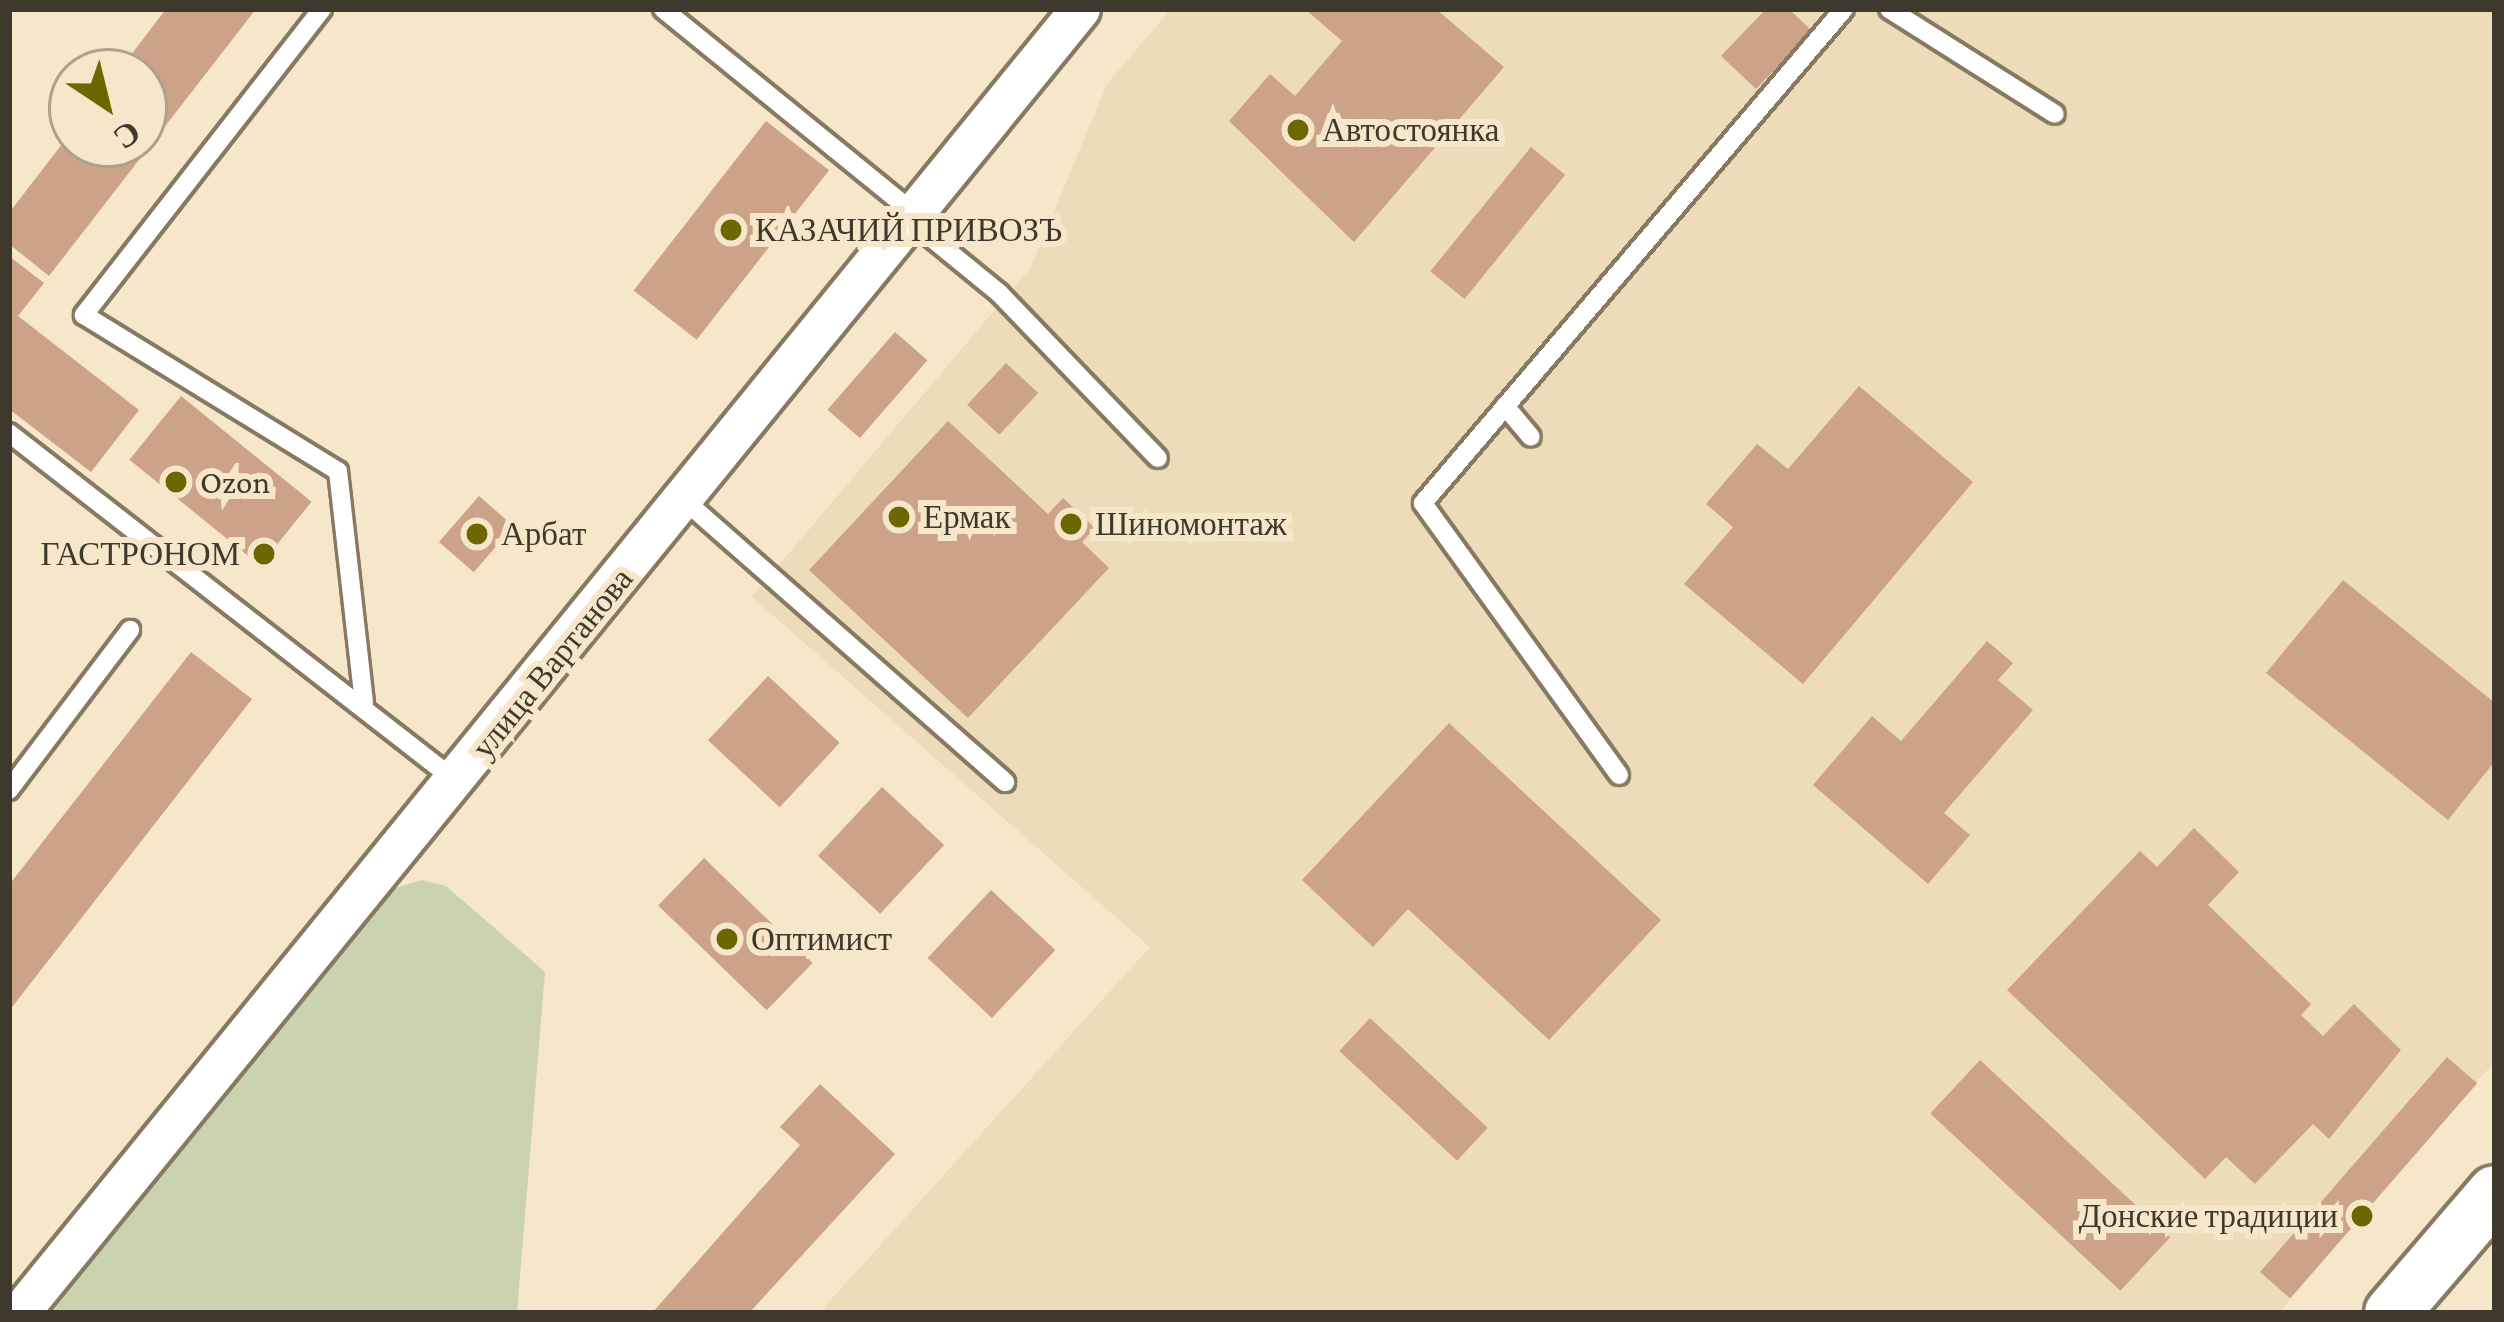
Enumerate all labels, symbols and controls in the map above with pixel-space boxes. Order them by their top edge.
north arrow [48,48,168,168]
place label: Автостоянка [1322,110,1499,150]
text: С [107,113,148,157]
marker: Автостоянка [1285,117,1311,143]
place label: КАЗАЧИЙ ПРИВОЗЪ [755,210,1062,250]
marker: КАЗАЧИЙ ПРИВОЗЪ [718,217,744,243]
place label: Ozon [200,462,270,502]
marker: Ozon [163,469,189,495]
place label: Ермак [923,497,1010,537]
marker: Ермак [886,504,912,530]
place label: Шиномонтаж [1095,504,1287,544]
marker: Шиномонтаж [1058,511,1084,537]
place label: Арбат [501,514,586,554]
marker: Арбат [464,521,490,547]
place label: ГАСТРОНОМ [41,534,240,574]
marker: ГАСТРОНОМ [251,541,277,567]
street label: улица Вартанова [463,560,641,766]
place label: Оптимист [751,919,892,959]
marker: Оптимист [714,926,740,952]
place label: Донские традиции [2079,1196,2338,1236]
marker: Донские традиции [2349,1203,2375,1229]

